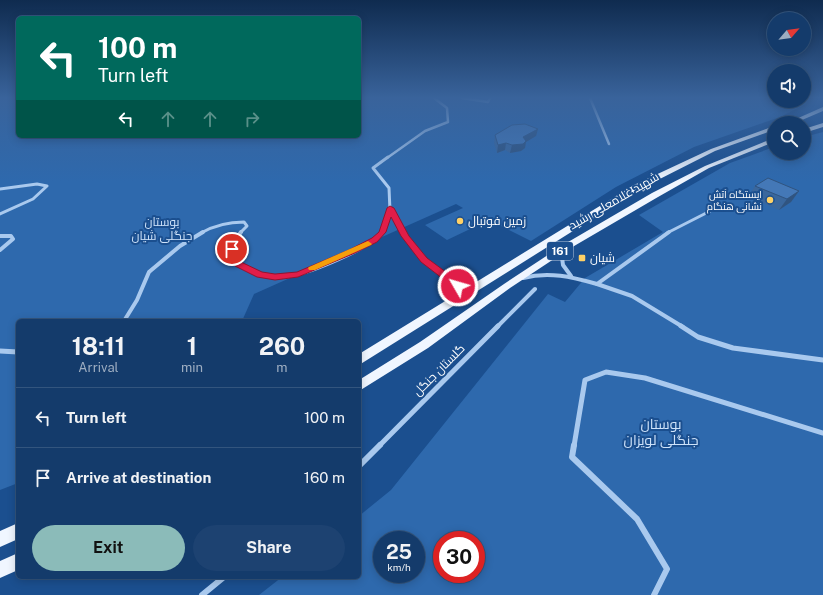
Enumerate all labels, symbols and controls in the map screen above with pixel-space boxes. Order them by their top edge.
north arrow [767,12,811,56]
map controls [767,12,811,160]
text: 100 m [98,31,177,64]
icon: left [32,32,84,84]
button: sound [767,64,811,108]
text: Turn left [98,65,168,86]
icon: left [115,108,137,130]
icon: ahead [157,108,179,130]
icon: ahead [199,108,221,130]
icon: right [241,108,263,130]
button: search [767,116,811,160]
street label: شهید غلامعلی رشید [567,170,661,232]
place label: ایستگاه آتش نشانی هنگام [707,188,762,214]
marker: ایستگاه آتش نشانی هنگام [765,195,775,205]
place label: زمین فوتبال [468,214,526,228]
park label: بوستان جنگلی شیان [132,215,192,243]
marker: زمین فوتبال [455,216,465,226]
pin [215,232,249,266]
icon: arrive [221,238,243,260]
road number: 161 [547,242,573,260]
place label: شیان [590,251,615,265]
marker: شیان [577,253,587,263]
position arrow [437,265,479,307]
text: 18:11 [72,332,125,360]
text: 1 [187,332,197,360]
text: 260 [259,332,305,360]
street label: گلستان جنگل [410,341,468,399]
text: Arrival [78,360,119,375]
text: min [181,360,203,375]
text: m [276,360,288,375]
icon: left [32,407,54,429]
text: Turn left [66,409,127,426]
text: 100 m [304,409,345,426]
park label: بوستان جنگلی لویزان [624,416,698,448]
icon: arrive [32,467,54,489]
text: Arrive at destination [66,469,211,486]
text: 160 m [304,469,345,486]
button: Exit [32,525,185,571]
button: Share [193,525,345,571]
speed limit sign: 30 [433,531,485,583]
text: 25 [386,540,412,564]
text: km/h [387,561,411,573]

